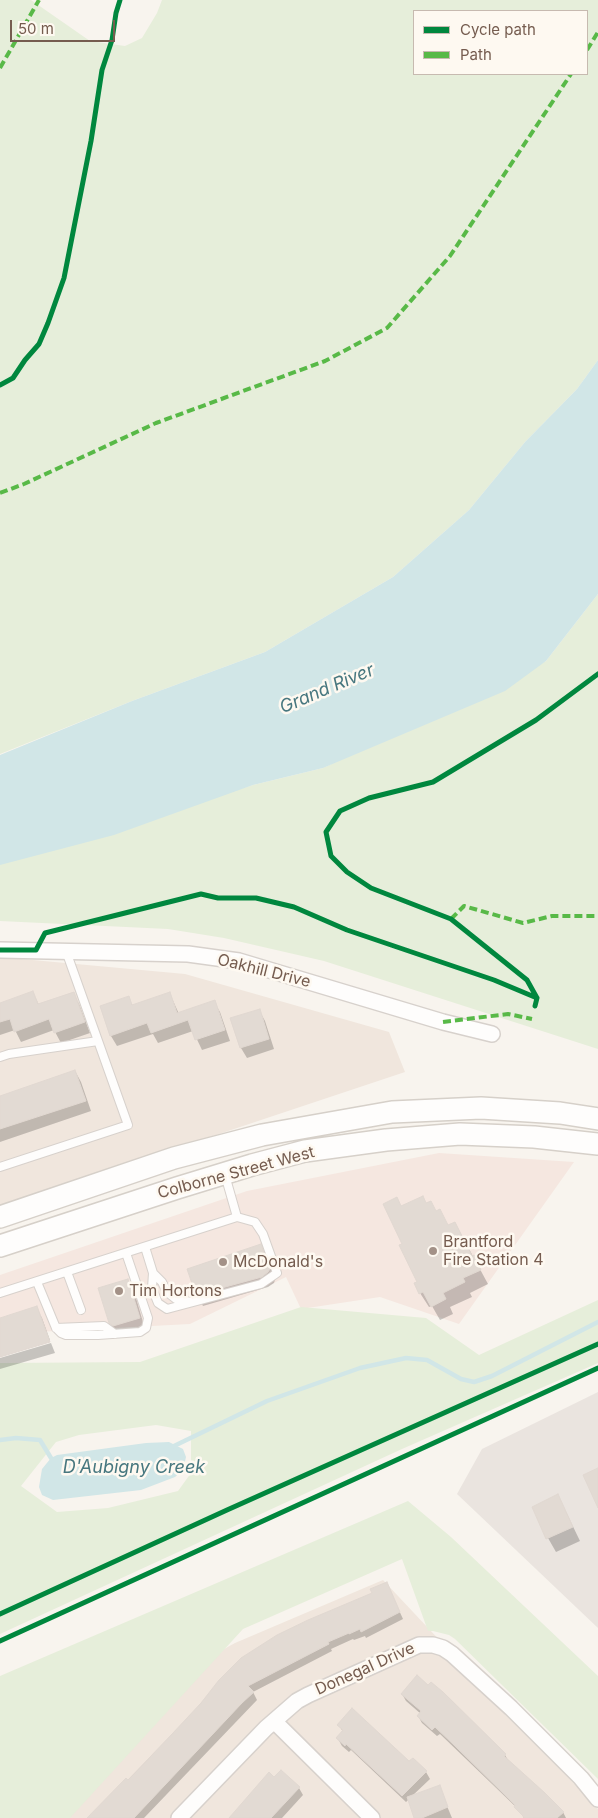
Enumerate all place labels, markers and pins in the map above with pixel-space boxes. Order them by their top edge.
place label: Brantford Fire Station 4 [443,1232,543,1270]
marker: Brantford Fire Station 4 [427,1245,439,1257]
place label: McDonald's [233,1252,323,1272]
marker: McDonald's [217,1256,229,1268]
place label: Tim Hortons [129,1281,222,1301]
marker: Tim Hortons [113,1285,125,1297]

